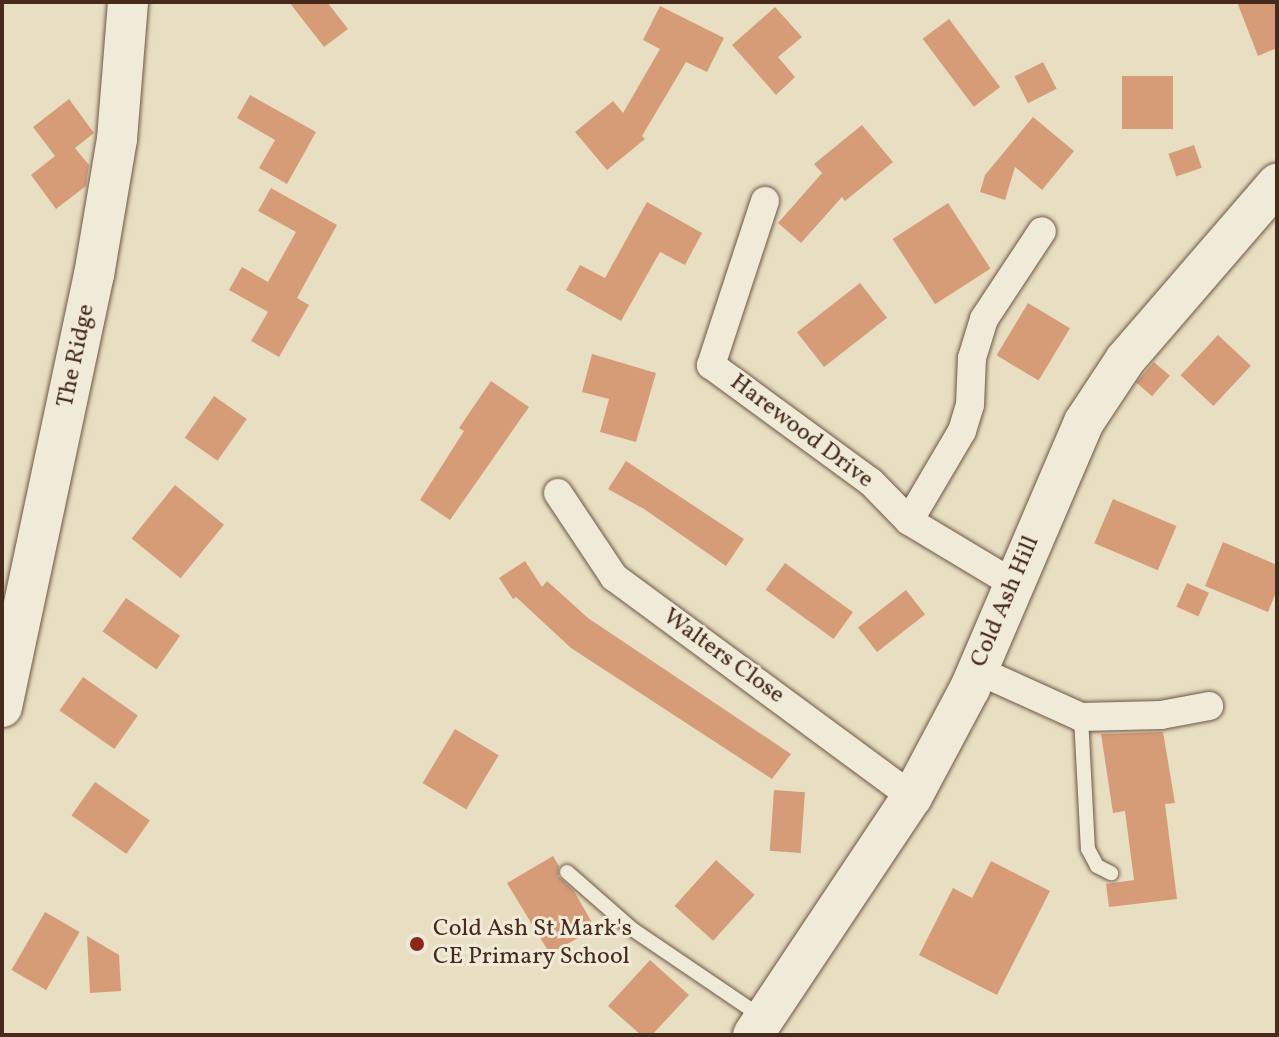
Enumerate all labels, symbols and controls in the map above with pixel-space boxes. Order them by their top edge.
street label: The Ridge [52,302,102,410]
street label: Harewood Drive [724,369,878,495]
street label: Cold Ash Hill [965,532,1047,672]
street label: Walters Close [657,603,789,711]
place label: Cold Ash St Mark's CE Primary School [433,916,632,972]
marker: Cold Ash St Mark's CE Primary School [408,935,426,953]

